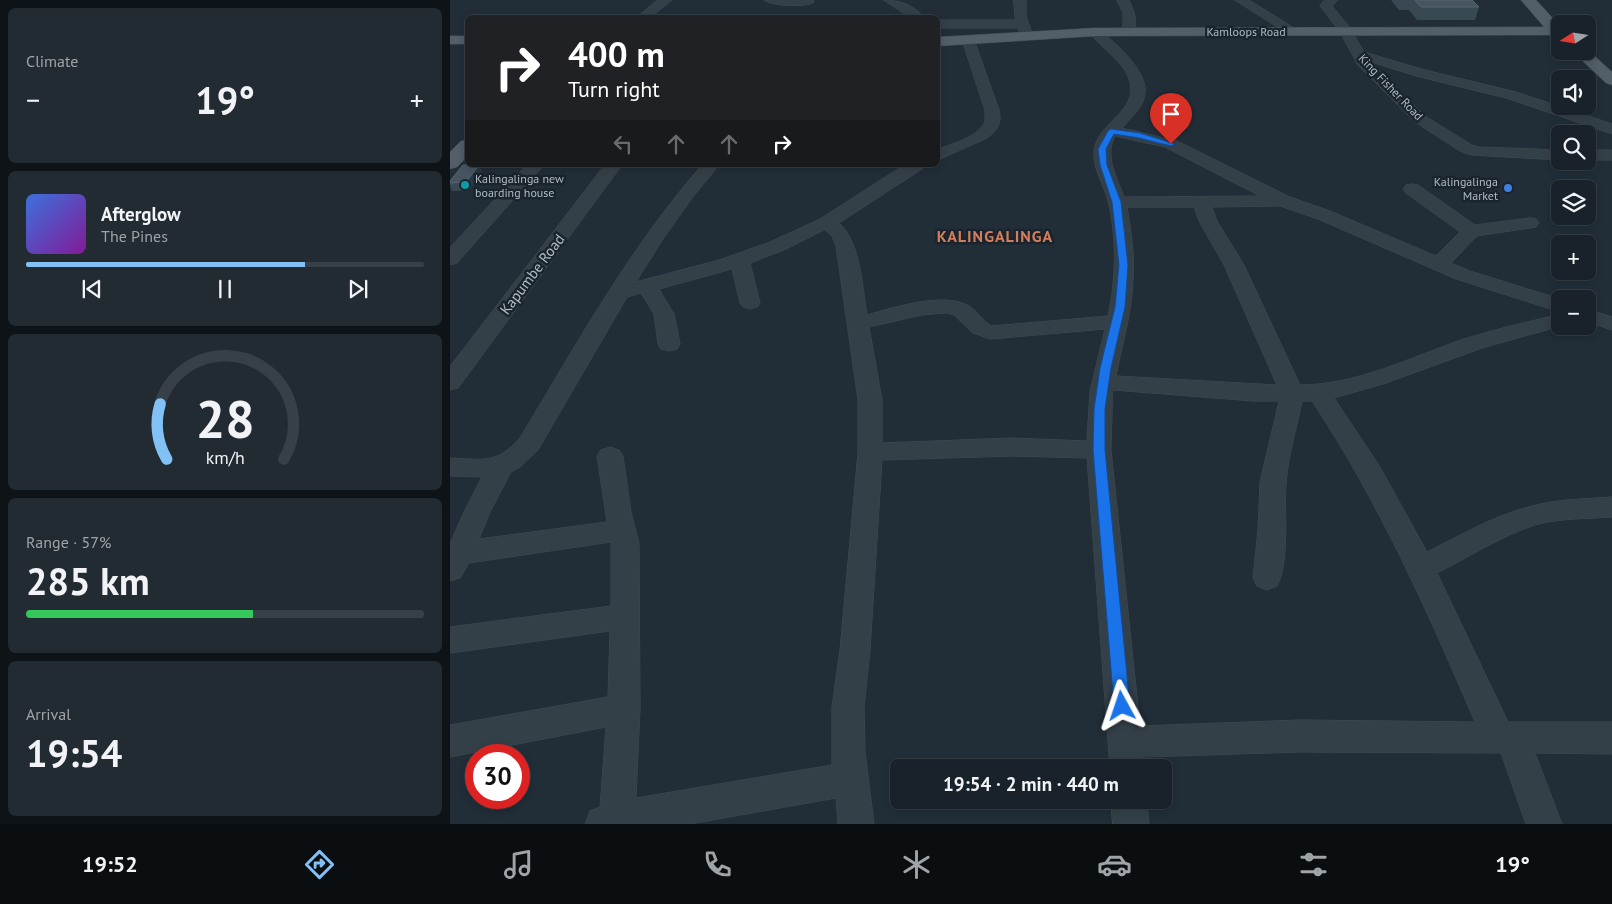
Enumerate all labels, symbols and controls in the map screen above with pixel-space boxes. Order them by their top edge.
north arrow [1551,15,1596,60]
map controls [1551,15,1596,335]
street label: Kamloops Road [1206,24,1286,39]
text: 400 m [568,31,665,77]
icon: right [485,35,550,100]
text: Climate [26,51,78,71]
street label: King Fisher Road [1356,51,1426,123]
button: sound [1551,70,1596,115]
text: 19° [195,75,255,124]
text: Turn right [568,75,660,103]
text: − [26,81,40,118]
text: + [410,81,424,118]
pin [1150,93,1192,144]
icon: arrive [1157,100,1185,128]
button: search [1551,125,1596,170]
icon: left [609,130,637,158]
icon: ahead [662,130,690,158]
icon: ahead [715,130,743,158]
icon: right [768,130,796,158]
place label: Kalingalinga new boarding house [475,171,564,200]
place label: Kalingalinga Market [1434,174,1498,203]
marker: Kalingalinga new boarding house [459,179,471,191]
button: layers [1551,180,1596,225]
marker: Kalingalinga Market [1502,182,1514,194]
text: Afterglow [101,202,181,226]
text: The Pines [101,226,168,246]
district label: KALINGALINGA [937,226,1053,246]
street label: Kapumbe Road [496,230,568,318]
button: + [1551,235,1596,280]
icon: previous [78,275,106,303]
icon: pause [211,275,239,303]
icon: next [344,275,372,303]
button: − [1551,290,1596,335]
text: 28 [196,385,254,452]
text: km/h [205,446,245,469]
text: Range · 57% [26,532,111,552]
text: 285 km [26,556,150,605]
position arrow [1095,679,1147,731]
text: Arrival [26,704,71,724]
text: 19:54 [26,728,122,777]
speed limit sign: 30 [465,744,530,809]
text: 19:54 · 2 min · 440 m [943,772,1119,796]
icon: directions [302,847,337,882]
icon: music [501,847,536,882]
icon: phone [700,847,735,882]
icon: climate [899,847,934,882]
icon: car [1097,847,1132,882]
icon: filters [1296,847,1331,882]
text: 19:52 [82,850,138,878]
text: 19° [1495,850,1530,878]

